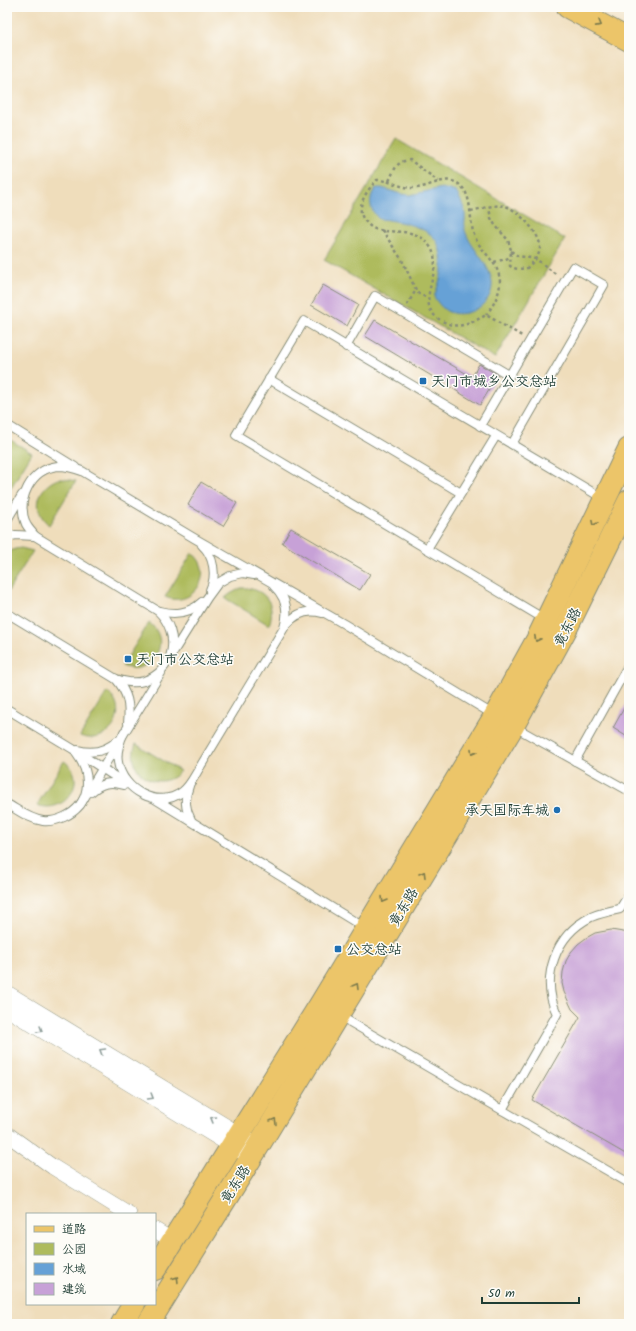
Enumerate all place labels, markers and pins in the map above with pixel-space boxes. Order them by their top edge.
place label: 天门市城乡公交总站 [431,371,557,393]
marker: 天门市城乡公交总站 [418,376,428,386]
place label: 天门市公交总站 [136,649,234,671]
marker: 天门市公交总站 [123,654,133,664]
place label: 承天国际车城 [465,800,549,822]
marker: 承天国际车城 [552,805,562,815]
place label: 公交总站 [346,939,402,961]
marker: 公交总站 [333,944,343,954]

